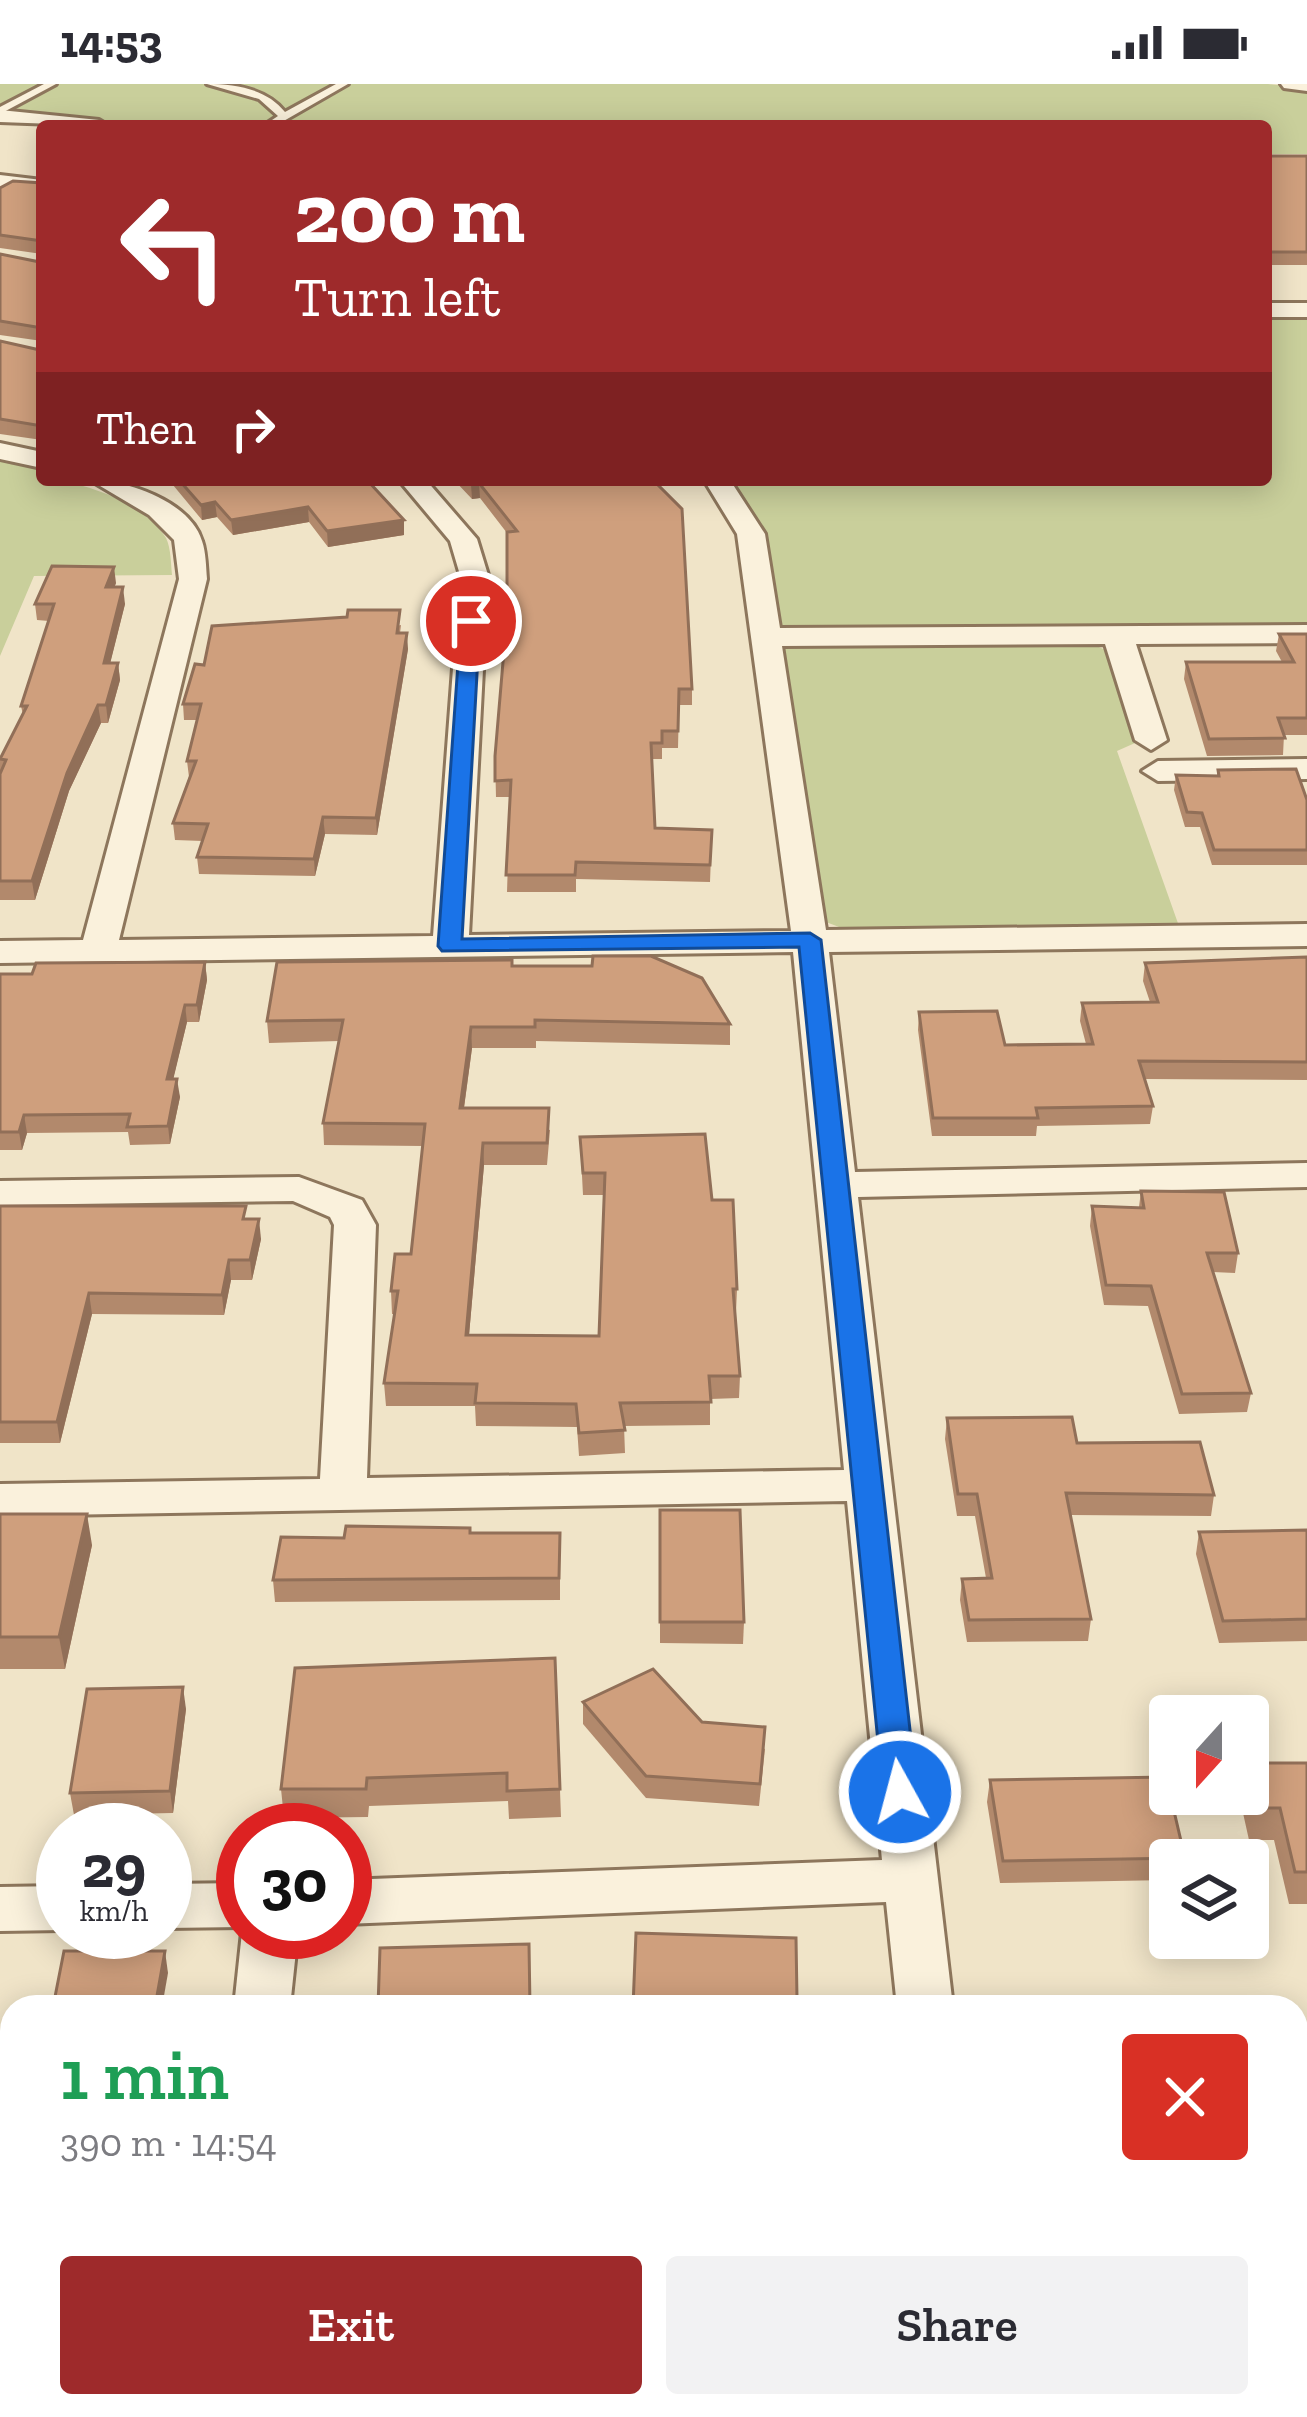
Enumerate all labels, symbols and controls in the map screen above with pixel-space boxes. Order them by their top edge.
text: 14:53 [60,15,162,69]
text: 200 m [294,163,525,264]
icon: left [96,168,252,324]
text: Turn left [294,265,501,330]
icon: right [220,396,286,462]
text: Then [96,402,196,456]
pin [420,570,522,672]
icon: arrive [438,588,504,654]
north arrow [1149,1695,1269,1815]
map controls [1149,1695,1269,1959]
position arrow [837,1729,963,1855]
speed limit sign: 30 [216,1803,372,1959]
text: 29 [82,1830,146,1902]
button: layers [1149,1839,1269,1959]
text: km/h [80,1893,148,1929]
text: 1 min [60,2031,229,2117]
button: close [1122,2034,1248,2160]
text: 390 m · 14:54 [60,2119,277,2166]
button: Exit [60,2256,642,2394]
button: Share [666,2256,1248,2394]

